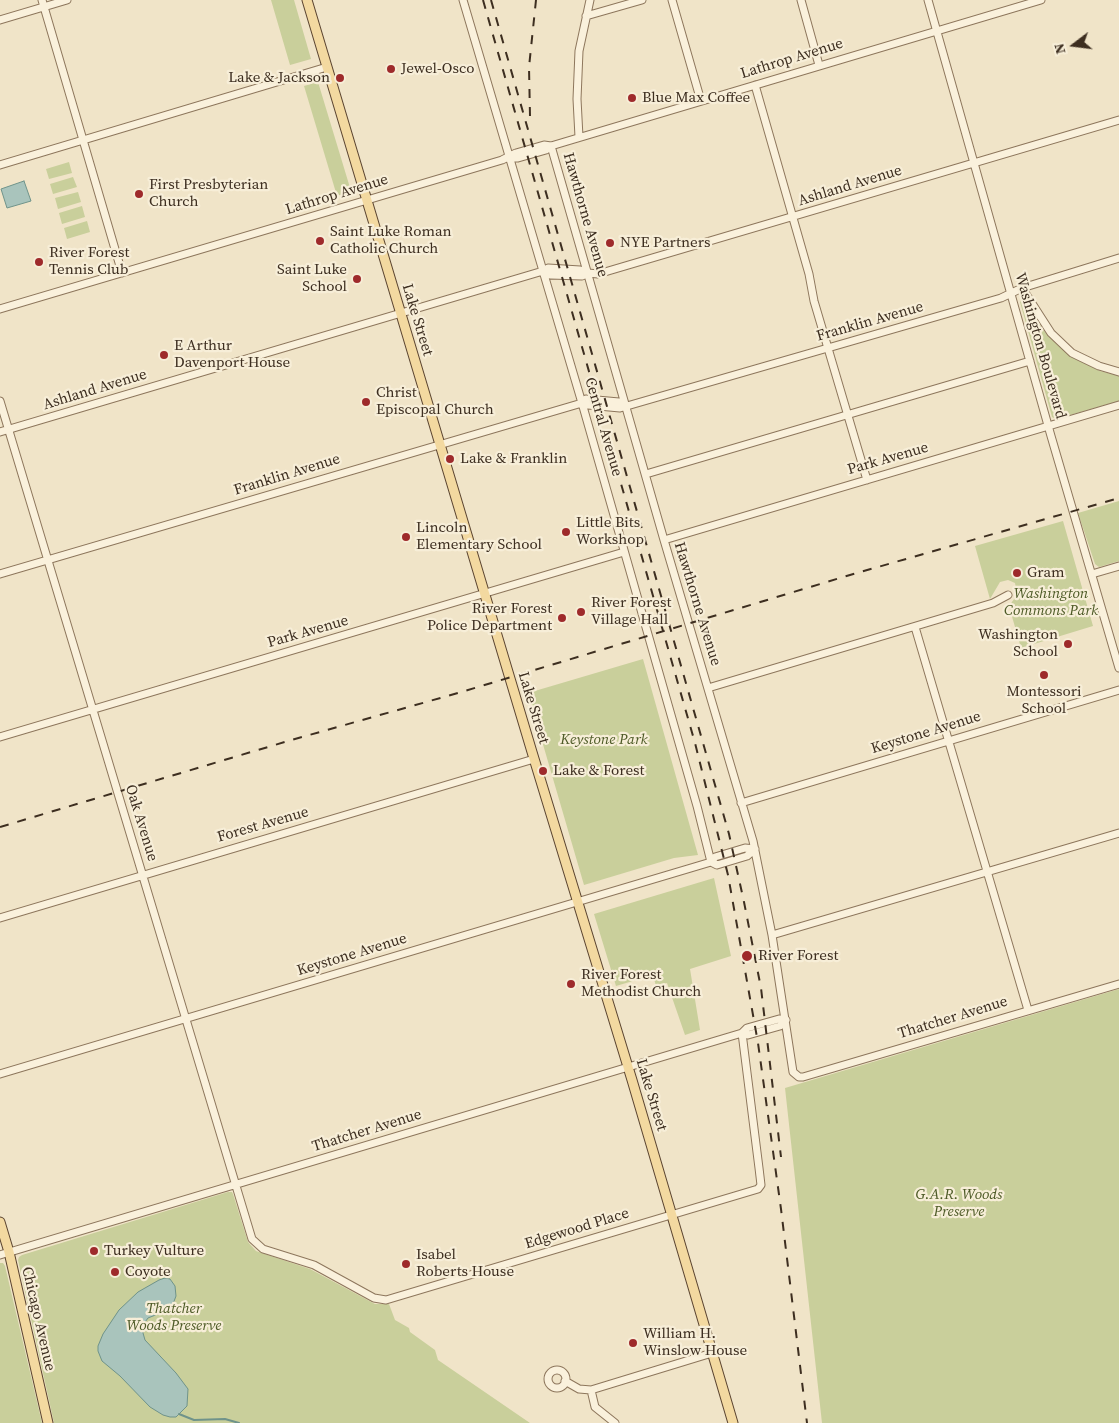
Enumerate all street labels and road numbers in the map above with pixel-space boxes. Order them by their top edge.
street label: Lathrop Avenue [739,35,845,83]
street label: Hawthorne Avenue [559,151,611,279]
street label: Ashland Avenue [796,162,904,210]
street label: Lathrop Avenue [284,171,390,219]
street label: Washington Boulevard [1011,271,1069,421]
street label: Lake Street [398,282,436,358]
street label: Franklin Avenue [815,298,925,346]
street label: Ashland Avenue [41,366,149,414]
street label: Central Avenue [580,375,626,479]
street label: Park Avenue [845,439,931,479]
street label: Franklin Avenue [232,450,342,500]
street label: Hawthorne Avenue [670,540,724,668]
street label: Park Avenue [265,612,351,652]
street label: Lake Street [514,670,552,746]
street label: Keystone Avenue [869,708,983,758]
street label: Oak Avenue [121,783,161,863]
street label: Forest Avenue [215,803,311,847]
street label: Keystone Avenue [295,930,409,980]
street label: Thatcher Avenue [896,993,1010,1043]
street label: Lake Street [632,1057,670,1133]
street label: Thatcher Avenue [310,1106,424,1156]
street label: Edgewood Place [523,1205,631,1253]
street label: Chicago Avenue [17,1265,59,1373]

